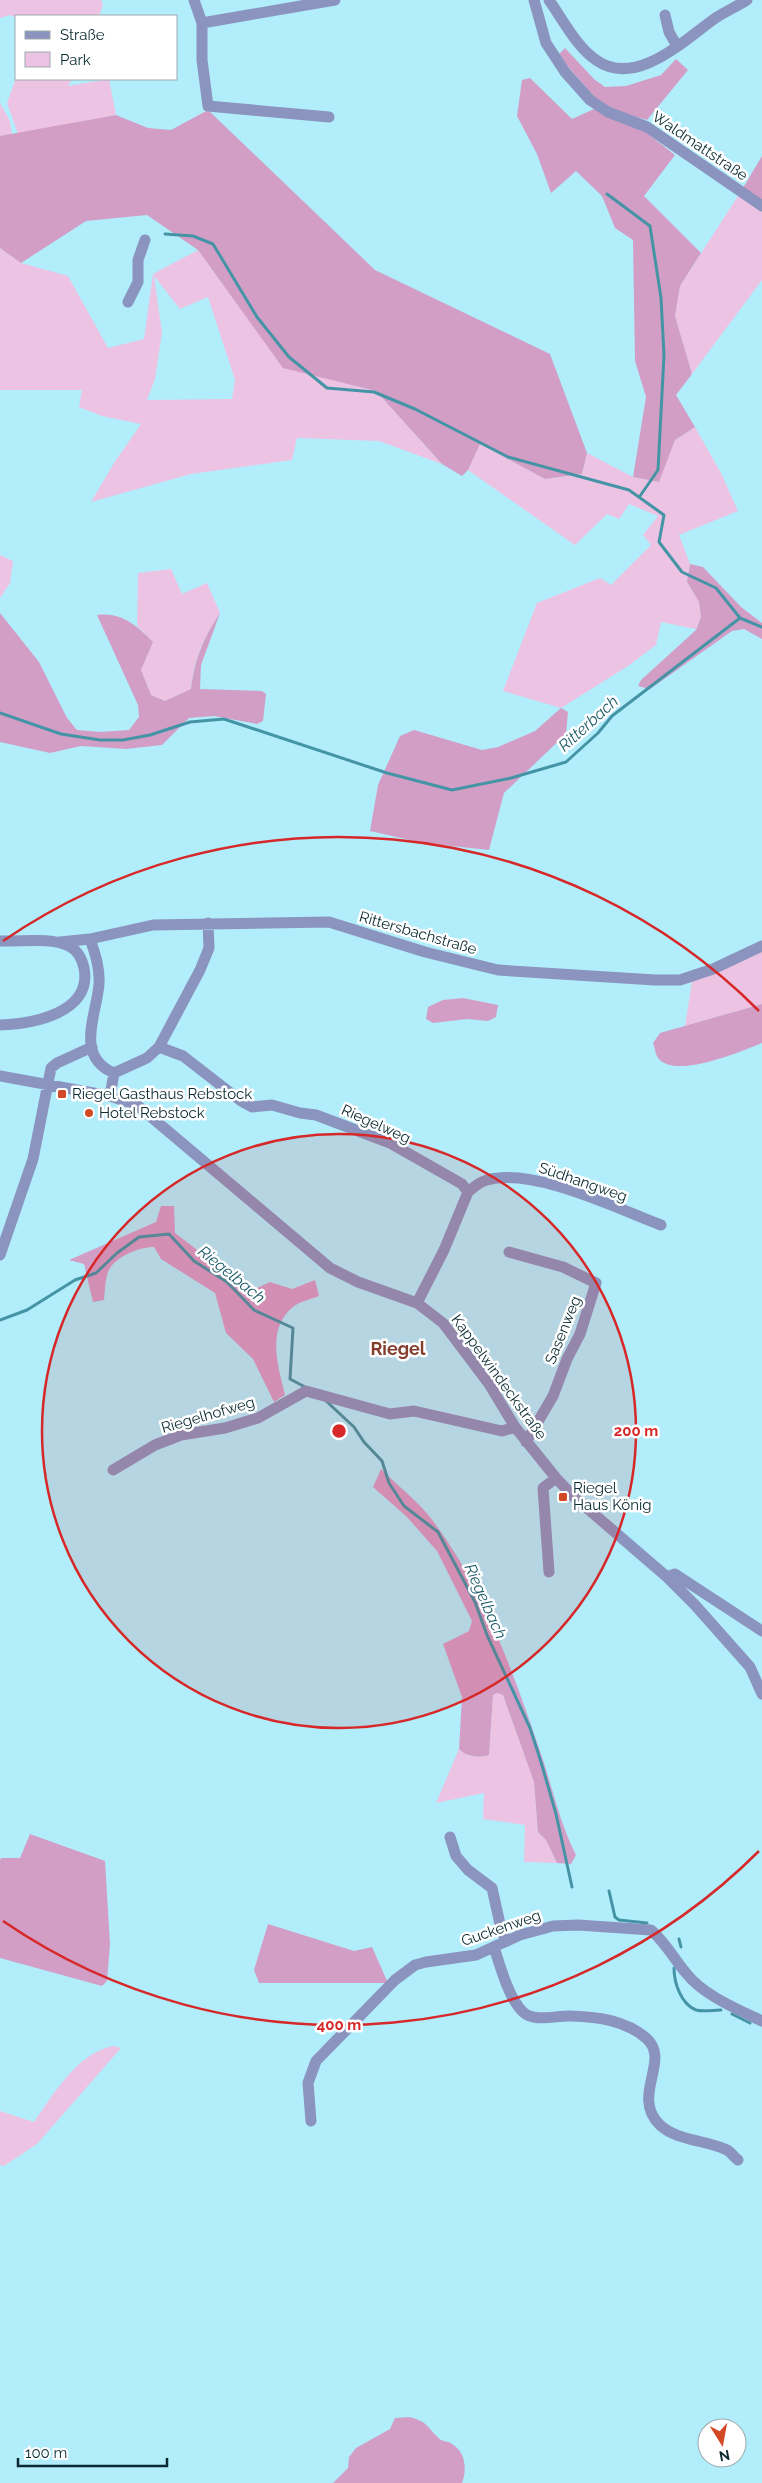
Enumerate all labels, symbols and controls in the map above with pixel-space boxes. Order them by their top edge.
legend [15,15,178,80]
text: Straße [60,26,105,44]
text: Park [60,51,91,69]
street label: Waldmattstraße [649,107,751,185]
water label: Ritterbach [554,692,622,755]
street label: Rittersbachstraße [357,908,479,958]
place label: Riegel Gasthaus Rebstock [72,1085,252,1103]
marker: Riegel Gasthaus Rebstock [56,1088,68,1100]
street label: Riegelweg [339,1101,413,1147]
place label: Hotel Rebstock [99,1104,205,1122]
marker: Hotel Rebstock [83,1107,95,1119]
street label: Südhangweg [536,1158,630,1206]
water label: Riegelbach [194,1242,269,1307]
street label: Sasenweg [541,1293,585,1367]
street label: Kappelwindeckstraße [448,1311,551,1443]
district label: Riegel [370,1338,426,1359]
street label: Riegelhofweg [159,1393,257,1437]
centre of rings [330,1422,348,1440]
text: 200 m [614,1422,658,1440]
place label: Riegel Haus König [573,1479,652,1514]
marker: Riegel Haus König [557,1491,569,1503]
water label: Riegelbach [460,1561,511,1642]
street label: Guckenweg [459,1906,543,1950]
text: 400 m [317,2016,361,2034]
north arrow [697,2418,747,2468]
scale bar [18,2436,166,2468]
text: 100 m [25,2444,67,2462]
text: N [718,2447,731,2465]

